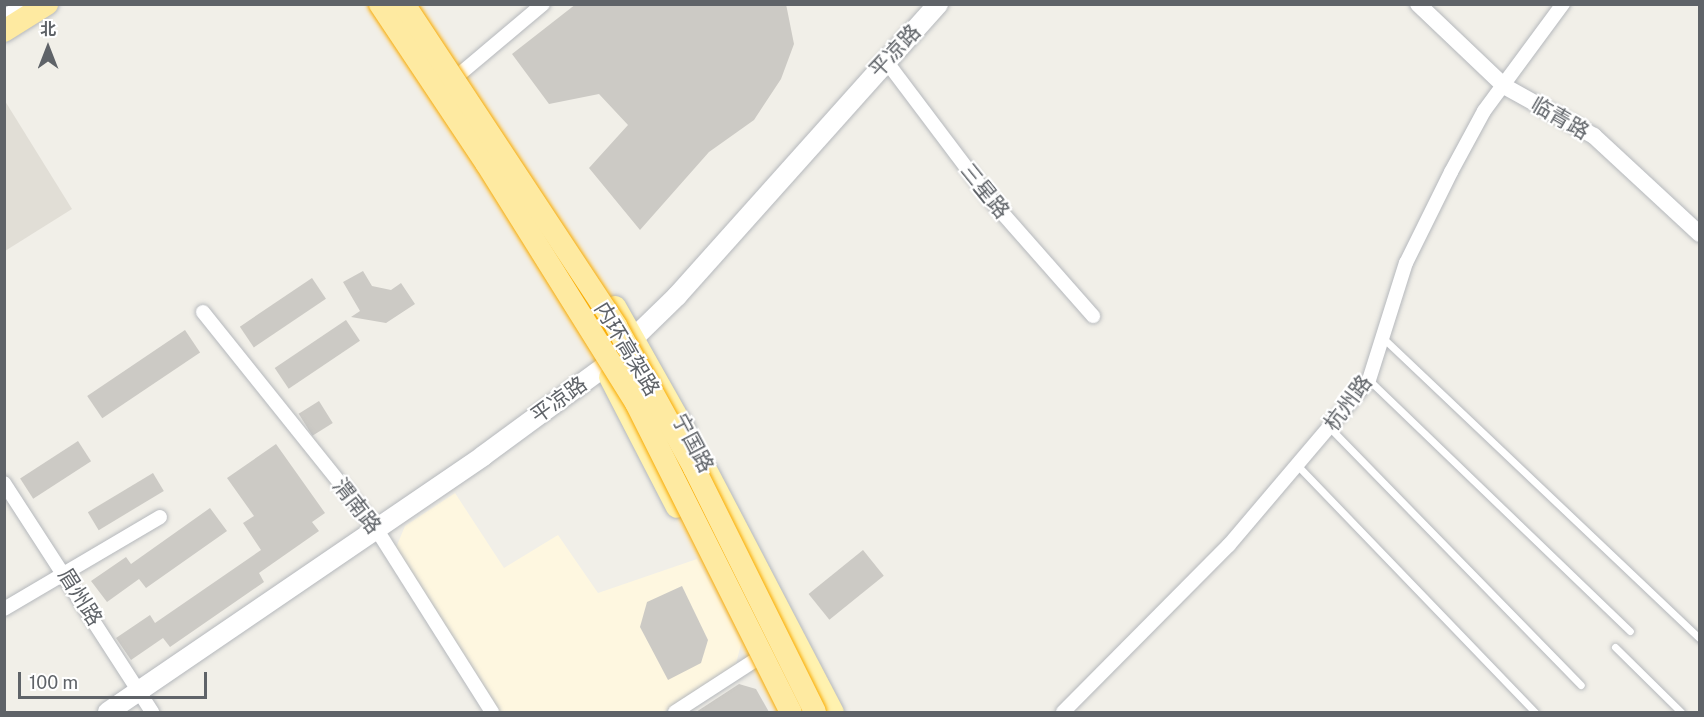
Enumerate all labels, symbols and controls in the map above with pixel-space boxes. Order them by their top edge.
north arrow [18,18,78,78]
street label: 平凉路 [864,19,926,83]
text: 北 [40,20,56,39]
street label: 临青路 [1526,91,1594,145]
street label: 三星路 [955,159,1015,223]
street label: 内环高架路 [589,298,665,400]
street label: 杭州路 [1319,370,1377,436]
street label: 平凉路 [526,371,592,429]
street label: 宁国路 [667,409,719,477]
street label: 渭南路 [328,473,386,539]
street label: 眉州路 [53,564,107,630]
scale bar [21,660,210,698]
text: 100 m [29,672,78,693]

